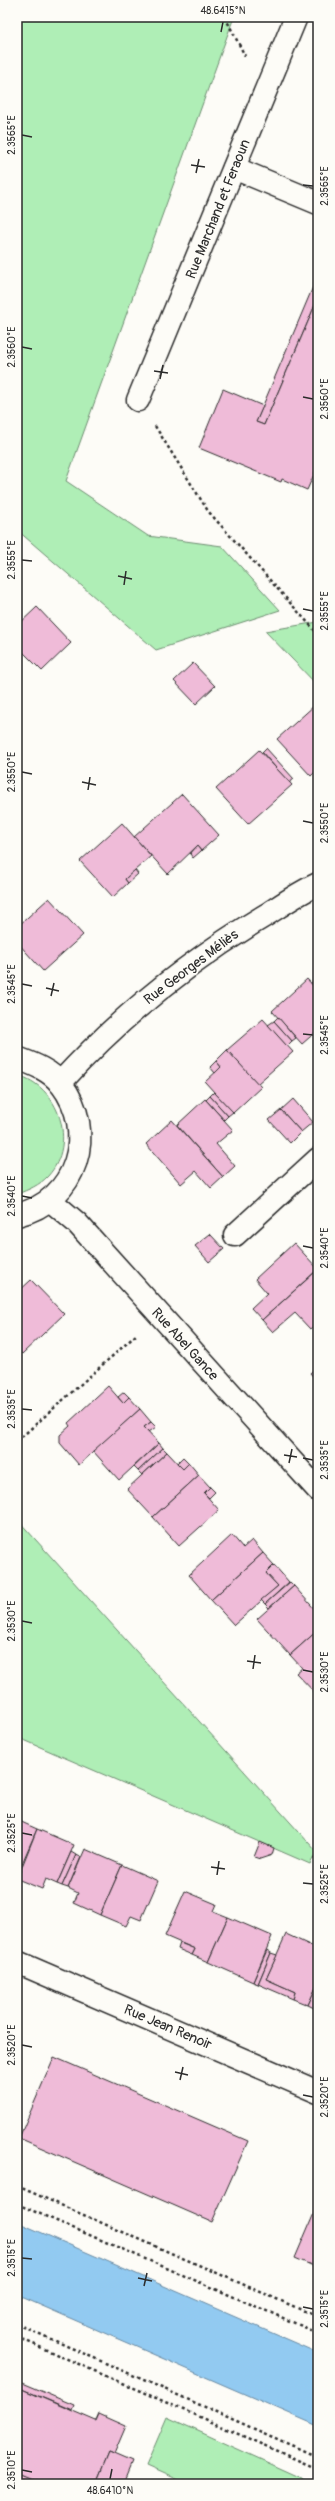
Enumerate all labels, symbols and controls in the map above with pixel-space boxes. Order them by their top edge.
text: 48.6415°N [200,5,246,17]
text: 2.3565°E [6,115,18,155]
street label: Rue Marchand et Feraoun [182,137,254,281]
text: 2.3565°E [319,166,331,206]
text: 2.3560°E [6,326,18,368]
text: 2.3560°E [319,378,331,420]
text: 2.3555°E [6,540,18,580]
text: 2.3555°E [319,591,331,631]
text: 2.3550°E [6,752,18,792]
text: 2.3550°E [319,803,331,843]
street label: Rue Georges Méliès [140,925,242,1008]
text: 2.3545°E [6,964,18,1004]
text: 2.3545°E [319,1015,331,1055]
text: 2.3540°E [6,1176,18,1217]
text: 2.3540°E [319,1228,331,1269]
street label: Rue Abel Gance [148,1304,222,1384]
text: 2.3535°E [6,1389,18,1429]
text: 2.3535°E [319,1440,331,1480]
text: 2.3530°E [6,1601,18,1641]
text: 2.3530°E [319,1652,331,1692]
text: 2.3525°E [6,1813,18,1853]
text: 2.3525°E [319,1864,331,1904]
street label: Rue Jean Renoir [122,2001,214,2053]
text: 2.3520°E [6,2025,18,2065]
text: 2.3520°E [319,2077,331,2117]
text: 2.3515°E [6,2239,18,2277]
text: 2.3515°E [319,2290,331,2328]
text: 2.3510°E [6,2450,18,2490]
text: 48.6410°N [87,2485,134,2497]

